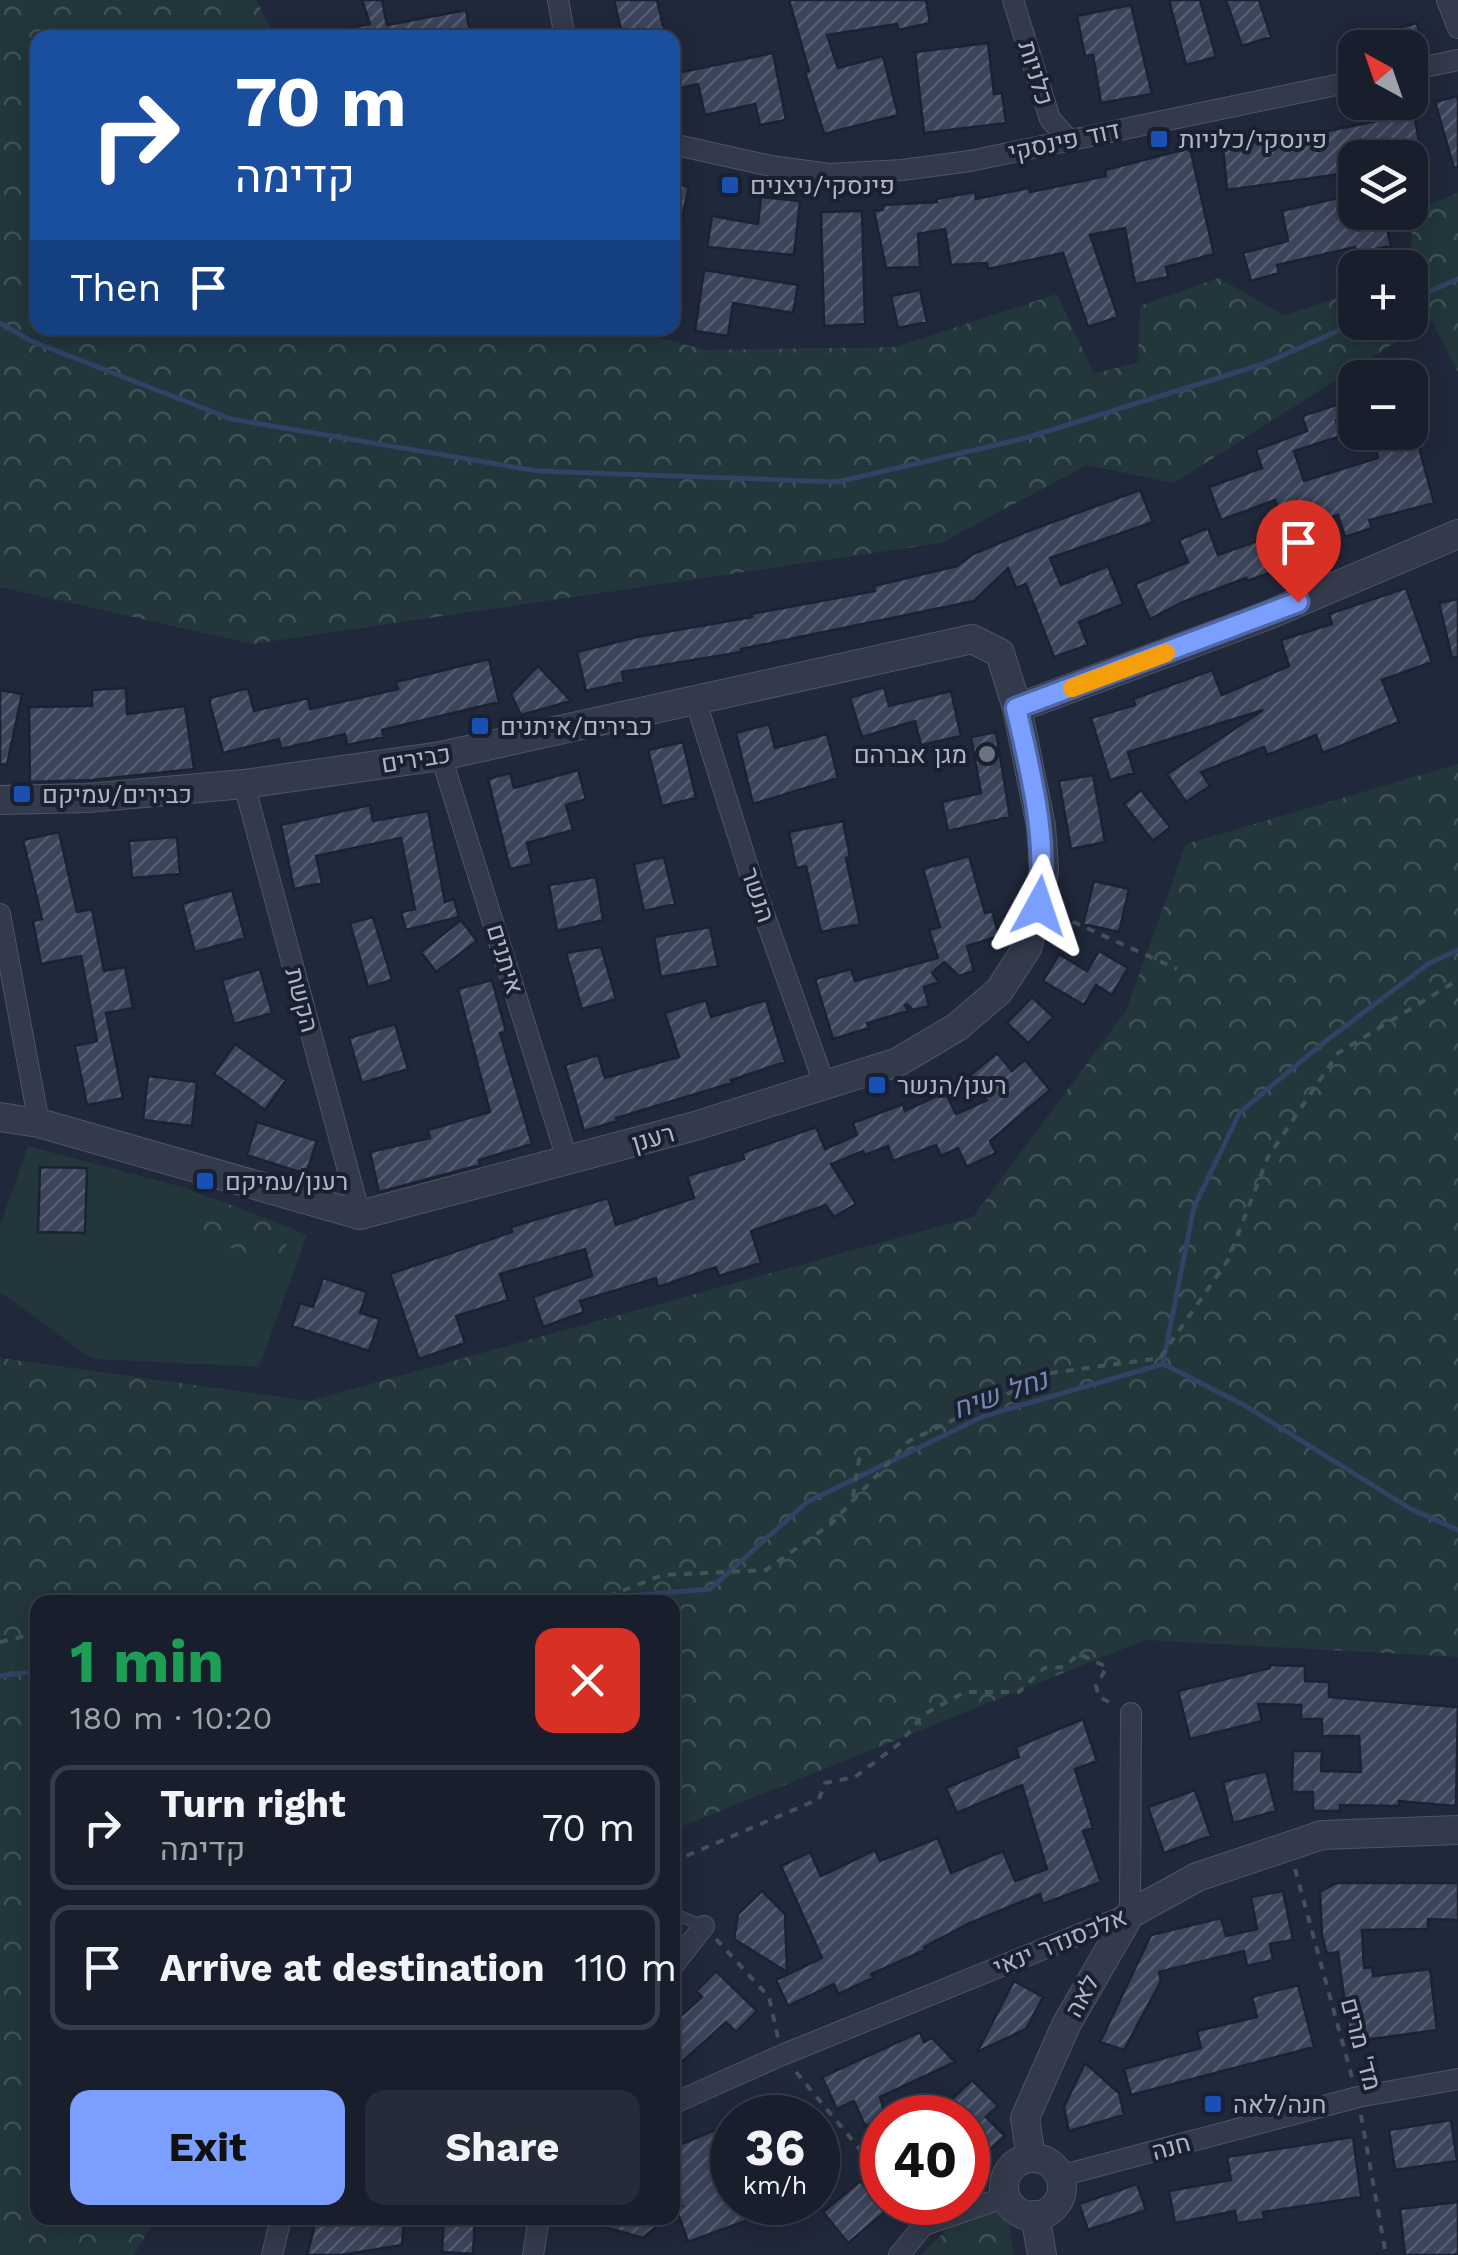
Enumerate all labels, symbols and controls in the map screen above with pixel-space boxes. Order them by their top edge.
north arrow [1338,30,1428,120]
map controls [1338,30,1428,450]
street label: כלניות [1013,37,1059,109]
text: 70 m [235,61,407,143]
icon: right [70,70,200,200]
street label: דוד פינסקי [1006,115,1122,167]
place label: פינסקי/כלניות [1179,125,1327,154]
marker: פינסקי/כלניות [1148,128,1170,150]
button: layers [1338,140,1428,230]
text: קדימה [235,150,355,203]
place label: פינסקי/ניצנים [750,171,895,200]
marker: פינסקי/ניצנים [719,174,741,196]
button: + [1338,250,1428,340]
icon: arrive [181,260,236,315]
text: Then [70,266,161,310]
button: − [1338,360,1428,450]
pin [1256,500,1341,603]
icon: arrive [1271,515,1326,570]
place label: כבירים/איתנים [500,712,652,741]
marker: כבירים/איתנים [469,715,491,737]
street label: כבירים [379,739,453,779]
place label: מגן אברהם [854,740,967,769]
marker: מגן אברהם [976,743,998,765]
place label: כבירים/עמיקם [42,780,192,809]
marker: כבירים/עמיקם [11,783,33,805]
position arrow [987,854,1091,958]
street label: הנשר [735,864,781,926]
street label: איתנים [481,920,529,998]
street label: הקשת [279,965,325,1035]
place label: רענן/הנשר [897,1071,1007,1100]
marker: רענן/הנשר [866,1074,888,1096]
street label: רענן [628,1118,678,1158]
place label: רענן/עמיקם [225,1167,348,1196]
marker: רענן/עמיקם [194,1170,216,1192]
water label: נחל שיח [948,1362,1054,1426]
text: 1 min [70,1626,224,1697]
button: close [535,1628,640,1733]
text: 180 m · 10:20 [70,1699,272,1737]
text: Turn right [160,1782,346,1826]
icon: right [75,1800,130,1855]
text: 70 m [542,1806,635,1850]
text: קדימה [160,1830,245,1868]
street label: אלכסנדר ינאי [989,1902,1131,1982]
icon: arrive [75,1940,130,1995]
text: Arrive at destination [160,1946,545,1990]
text: 110 m [575,1946,677,1990]
street label: לאה [1059,1970,1105,2022]
street label: מד' מרים [1335,1994,1387,2094]
button: Exit [70,2090,345,2205]
button: Share [365,2090,640,2205]
place label: חנה/לאה [1233,2090,1326,2119]
marker: חנה/לאה [1202,2093,1224,2115]
speed limit sign: 40 [860,2095,990,2225]
text: 36 [745,2118,805,2177]
street label: חנה [1148,2128,1194,2166]
text: km/h [743,2171,807,2200]

